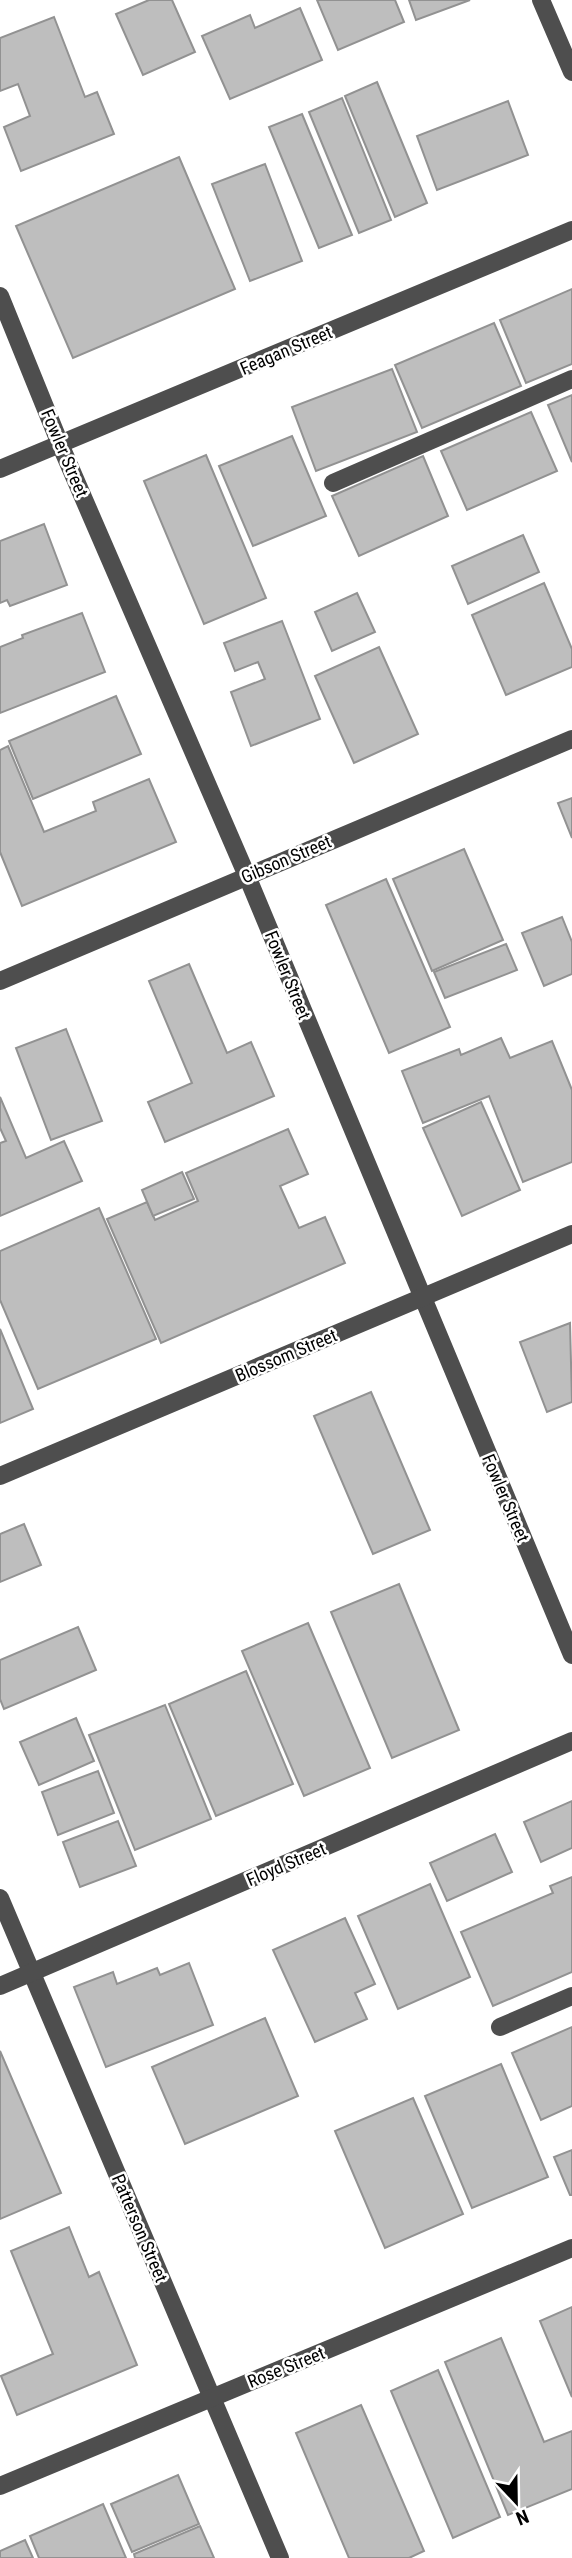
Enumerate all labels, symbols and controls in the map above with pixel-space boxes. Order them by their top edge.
street label: Feagan Street [237,321,335,379]
street label: Fowler Street [37,406,93,500]
street label: Gibson Street [238,831,334,887]
street label: Fowler Street [261,928,315,1022]
street label: Blossom Street [232,1324,340,1386]
street label: Fowler Street [478,1451,534,1545]
street label: Floyd Street [243,1838,329,1890]
street label: Patterson Street [108,2171,172,2285]
street label: Rose Street [244,2342,328,2392]
north arrow [481,2467,551,2537]
text: N [512,2504,532,2530]

